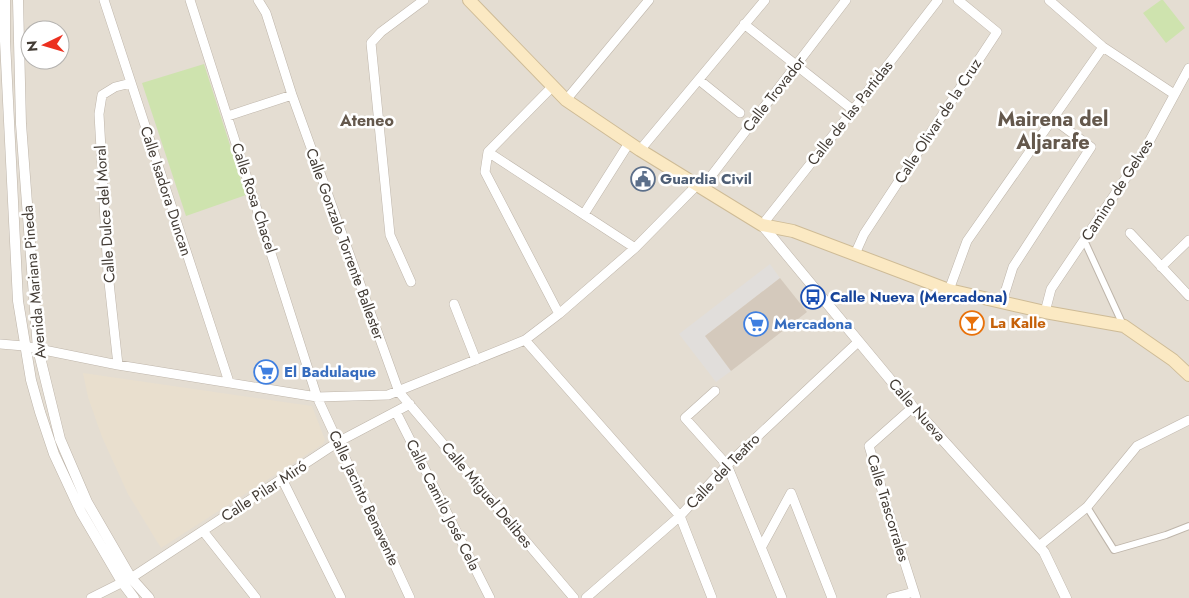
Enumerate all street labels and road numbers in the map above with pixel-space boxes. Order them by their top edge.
street label: Calle Trovador [737,51,811,137]
street label: Calle Olivar de la Cruz [889,54,987,188]
street label: Calle de las Partidas [802,56,898,170]
street label: Calle Isadora Duncan [135,123,197,259]
street label: Camino de Gelves [1076,135,1158,245]
street label: Calle Rosa Chacel [226,140,282,256]
street label: Calle Dulce del Moral [89,144,121,284]
street label: Calle Gonzalo Torrente Ballester [300,145,390,344]
street label: Avenida Mariana Pineda [16,204,52,360]
street label: Calle Nueva [883,374,951,446]
street label: Calle Jacinto Benavente [323,427,405,570]
street label: Calle del Teatro [681,428,765,514]
street label: Calle Camilo José Cela [400,436,486,574]
street label: Calle Miguel Delibes [436,437,538,553]
street label: Calle Trascorrales [861,452,915,564]
street label: Calle Pilar Miró [217,455,311,527]

